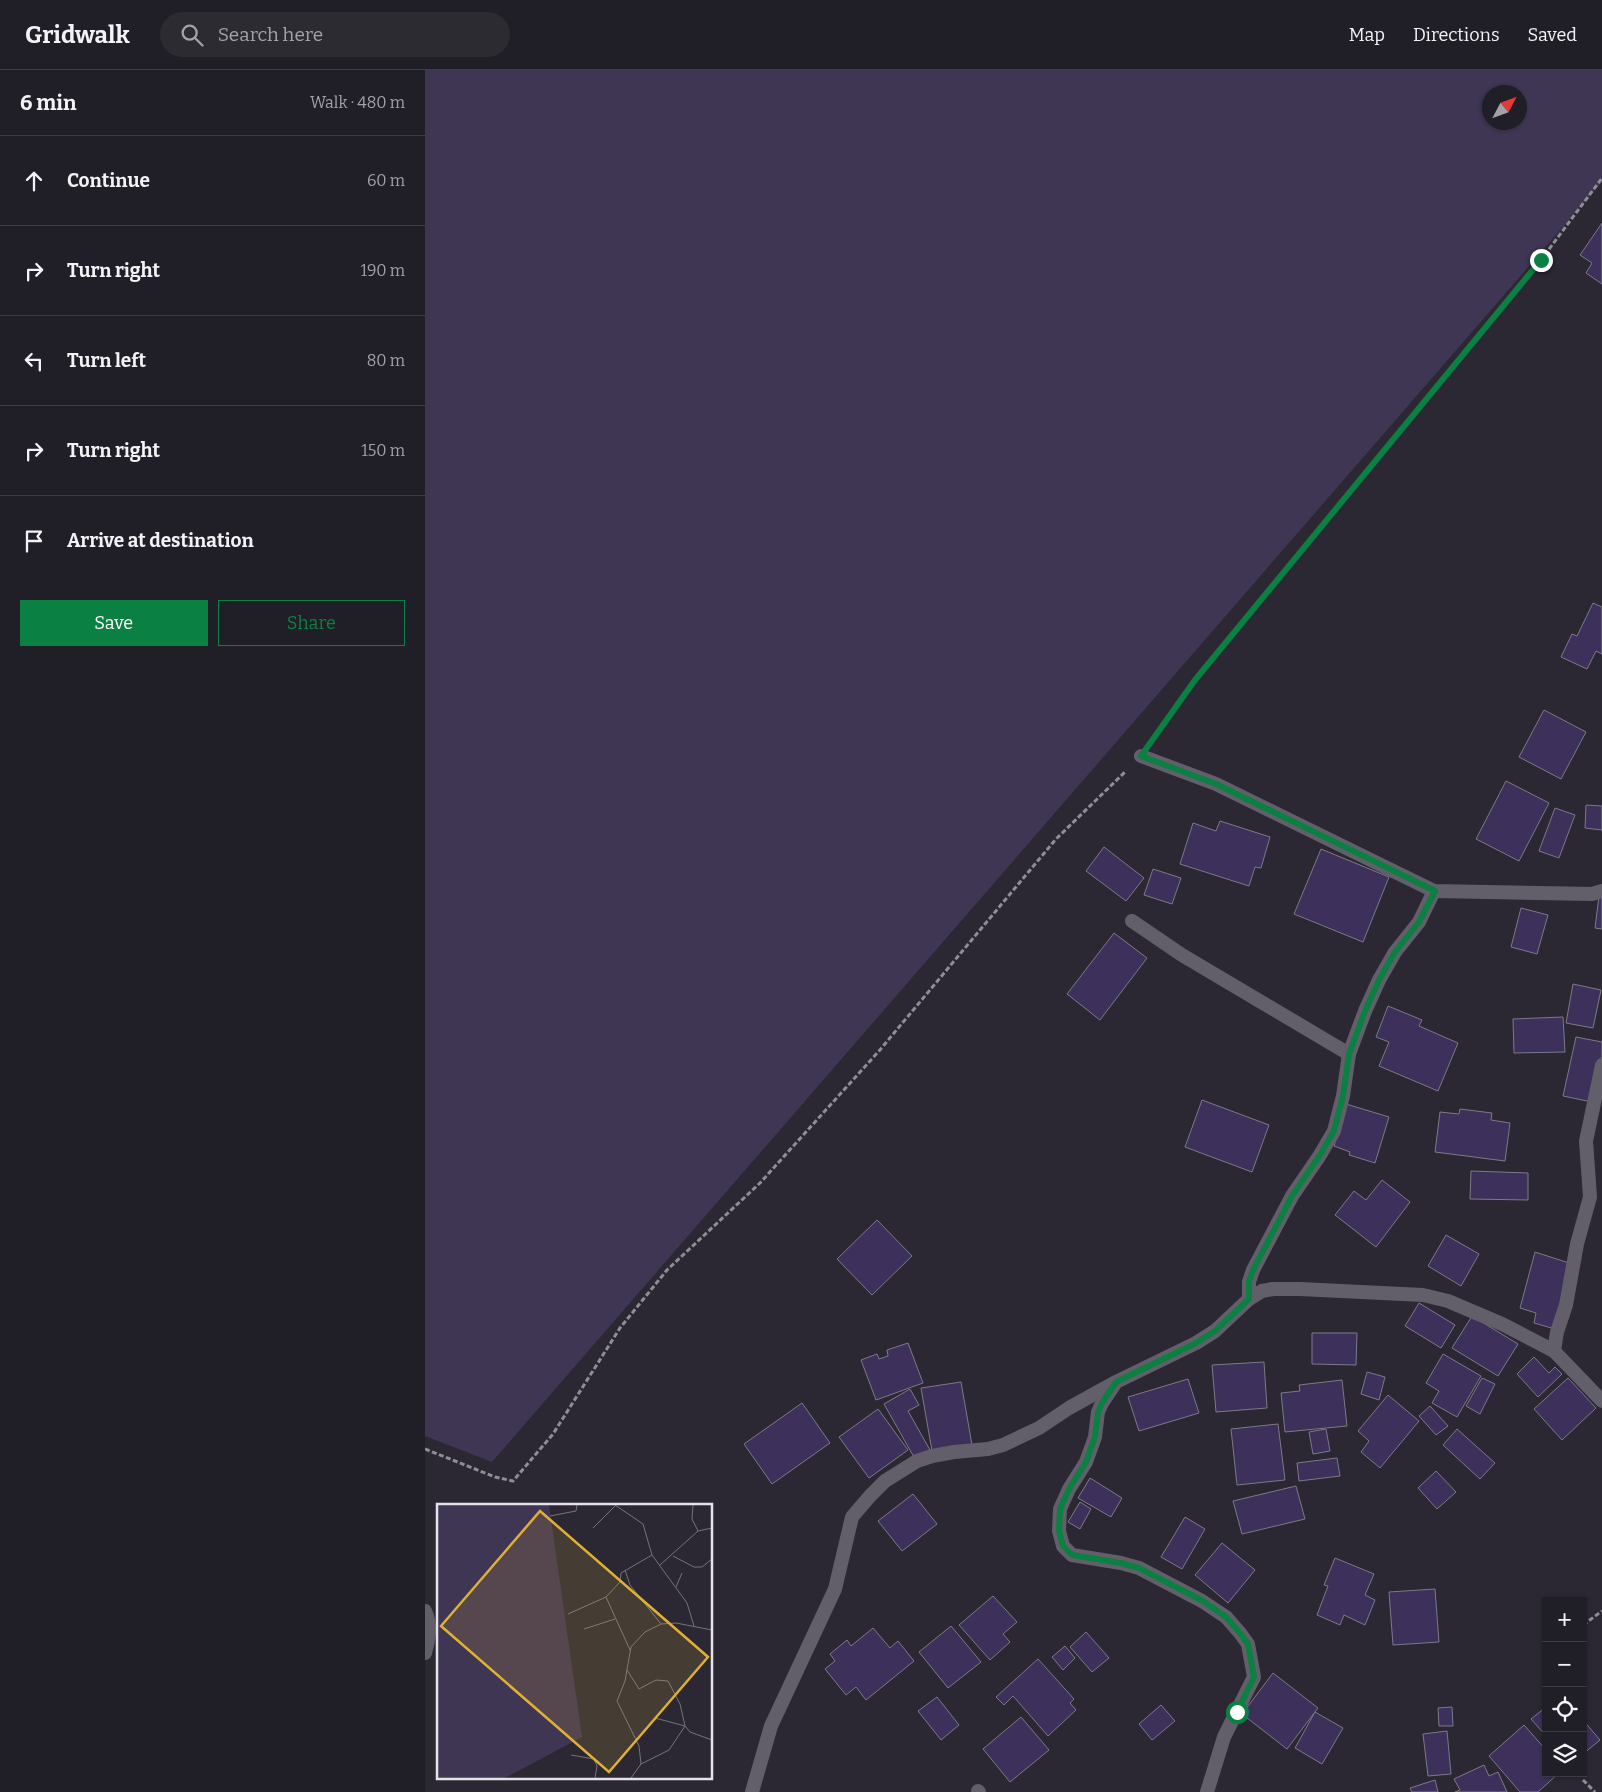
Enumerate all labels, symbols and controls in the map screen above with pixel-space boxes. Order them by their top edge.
search box [160,12,510,57]
text: Gridwalk [25,21,130,49]
icon: search [178,21,206,49]
text: Search here [218,23,323,46]
text: Map [1349,24,1385,46]
text: Directions [1413,24,1500,46]
text: Saved [1528,24,1577,46]
north arrow [1482,85,1527,130]
text: 6 min [20,90,76,116]
text: Walk · 480 m [310,93,405,112]
icon: ahead [20,167,48,195]
text: Continue [67,169,150,192]
text: 60 m [367,171,405,190]
route end [1530,249,1553,272]
icon: right [20,257,48,285]
text: Turn right [67,259,160,282]
text: 190 m [360,261,405,280]
icon: left [20,347,48,375]
text: Turn left [67,349,146,372]
text: 80 m [367,351,405,370]
icon: right [20,437,48,465]
text: Turn right [67,439,160,462]
text: 150 m [361,441,405,460]
icon: arrive [20,527,48,555]
text: Arrive at destination [67,529,254,552]
button: Save [20,600,208,646]
button: Share [218,600,405,646]
inset map [437,1504,713,1780]
map controls [1542,1597,1587,1777]
button: + [1542,1597,1587,1642]
button: − [1542,1642,1587,1687]
button: locate [1542,1687,1587,1732]
route start [1226,1701,1249,1724]
button: layers [1542,1732,1587,1777]

